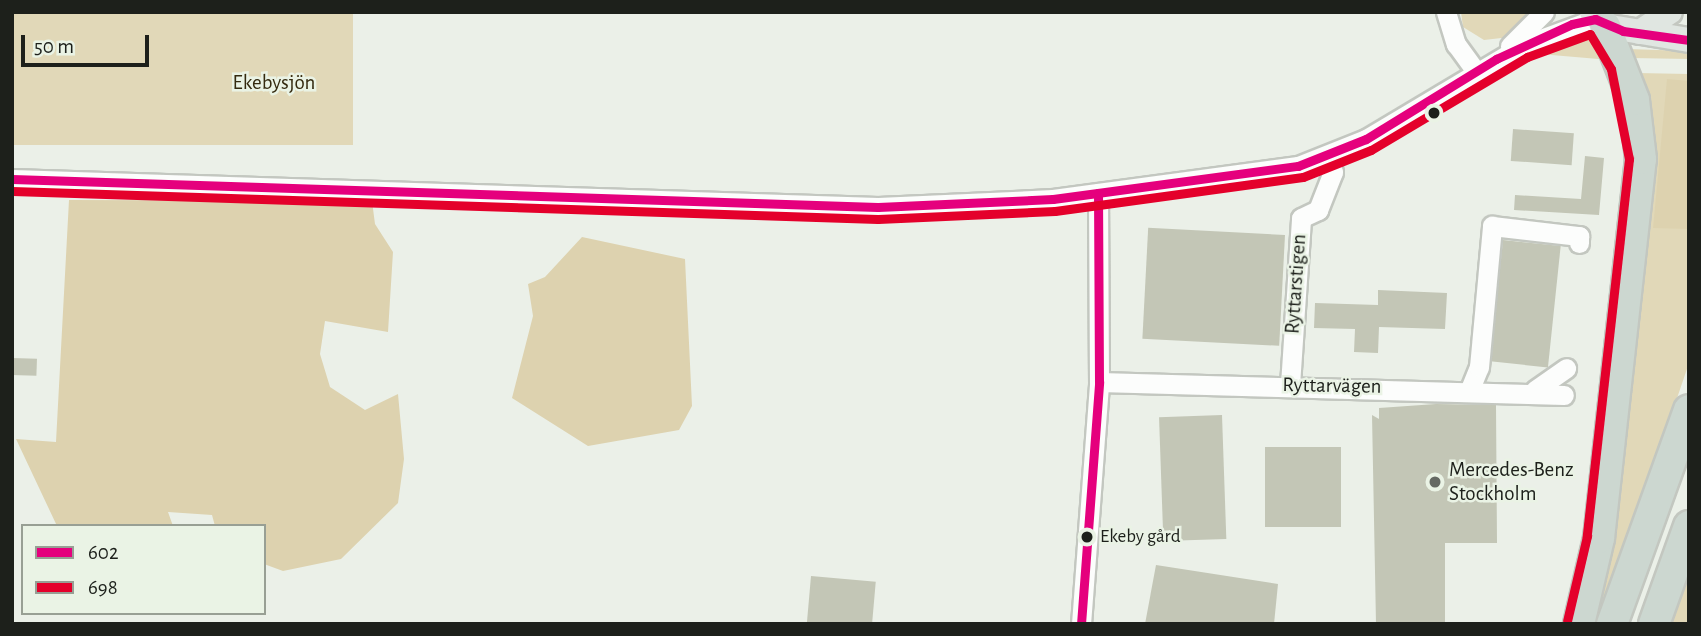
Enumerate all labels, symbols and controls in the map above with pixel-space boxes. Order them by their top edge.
scale bar [24,21,152,65]
text: 50 m [34,36,74,57]
park label: Ekebysjön [233,70,315,96]
unlabelled marker [1427,106,1441,120]
street label: Ryttarstigen [1280,233,1312,335]
street label: Ryttarvägen [1282,373,1382,399]
place label: Mercedes-Benz Stockholm [1449,457,1574,507]
marker: Mercedes-Benz Stockholm [1427,474,1443,490]
legend [21,524,266,615]
place label: Ekeby gård [1100,526,1181,548]
marker: Ekeby gård [1080,530,1094,544]
text: 602 [88,542,119,563]
text: 698 [88,577,118,598]

